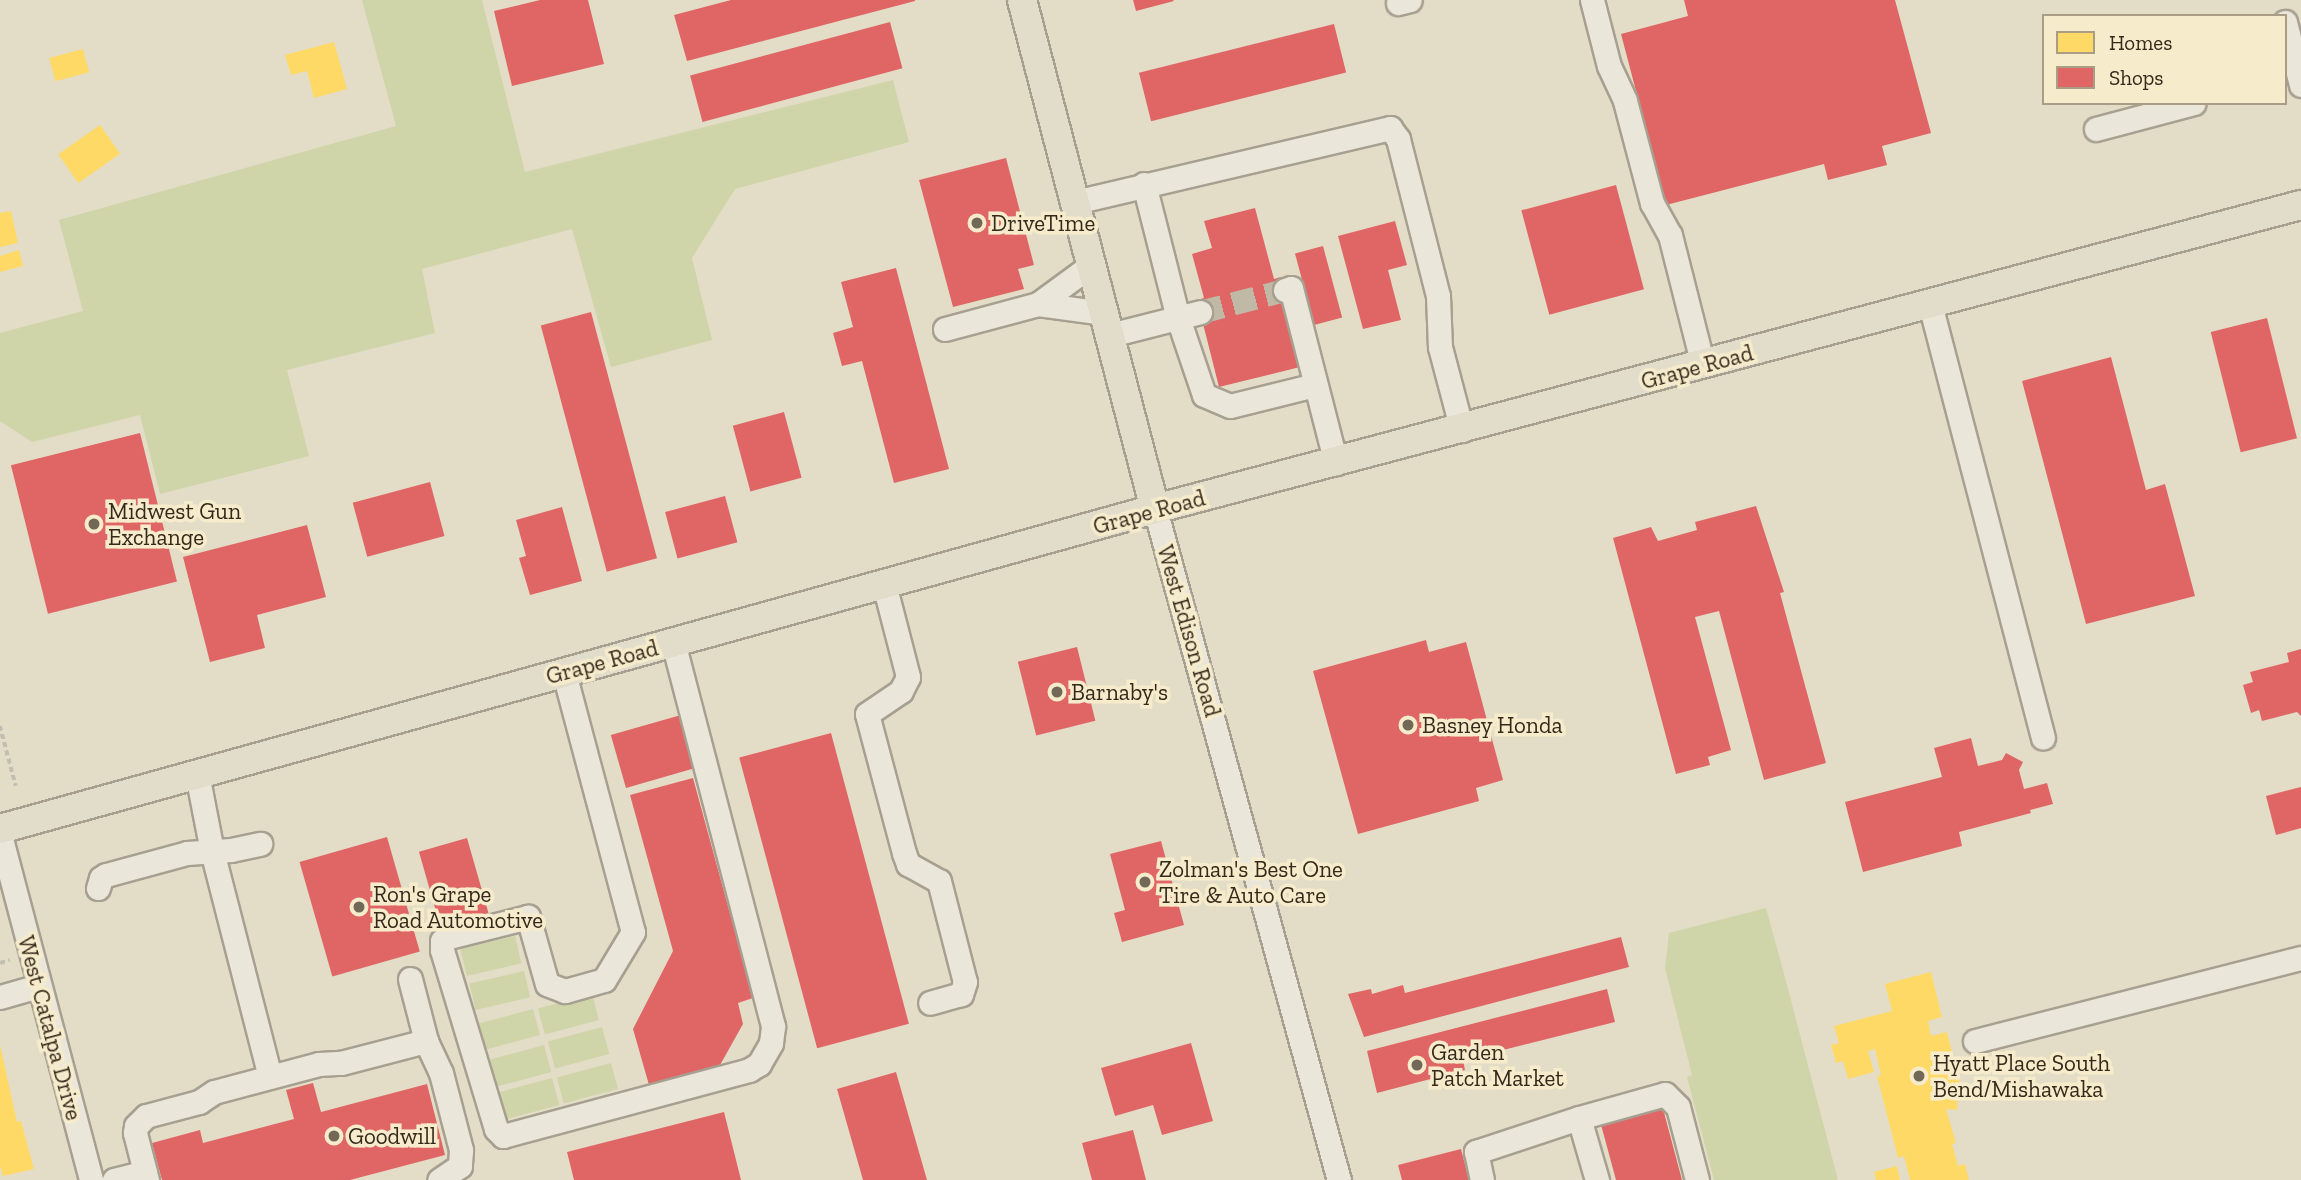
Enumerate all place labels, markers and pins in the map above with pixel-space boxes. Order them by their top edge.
place label: DriveTime [991,209,1095,237]
marker: DriveTime [969,215,985,231]
place label: Midwest Gun Exchange [108,497,241,551]
marker: Midwest Gun Exchange [86,516,102,532]
place label: Barnaby's [1071,678,1168,706]
marker: Barnaby's [1049,684,1065,700]
place label: Basney Honda [1422,711,1563,739]
marker: Basney Honda [1400,717,1416,733]
place label: Zolman's Best One Tire & Auto Care [1159,855,1343,909]
marker: Zolman's Best One Tire & Auto Care [1137,874,1153,890]
place label: Ron's Grape Road Automotive [373,880,544,934]
marker: Ron's Grape Road Automotive [351,899,367,915]
place label: Garden Patch Market [1431,1038,1564,1092]
place label: Hyatt Place South Bend/Mishawaka [1933,1049,2110,1103]
marker: Garden Patch Market [1409,1057,1425,1073]
marker: Hyatt Place South Bend/Mishawaka [1911,1068,1927,1084]
place label: Goodwill [348,1122,436,1150]
marker: Goodwill [326,1128,342,1144]

